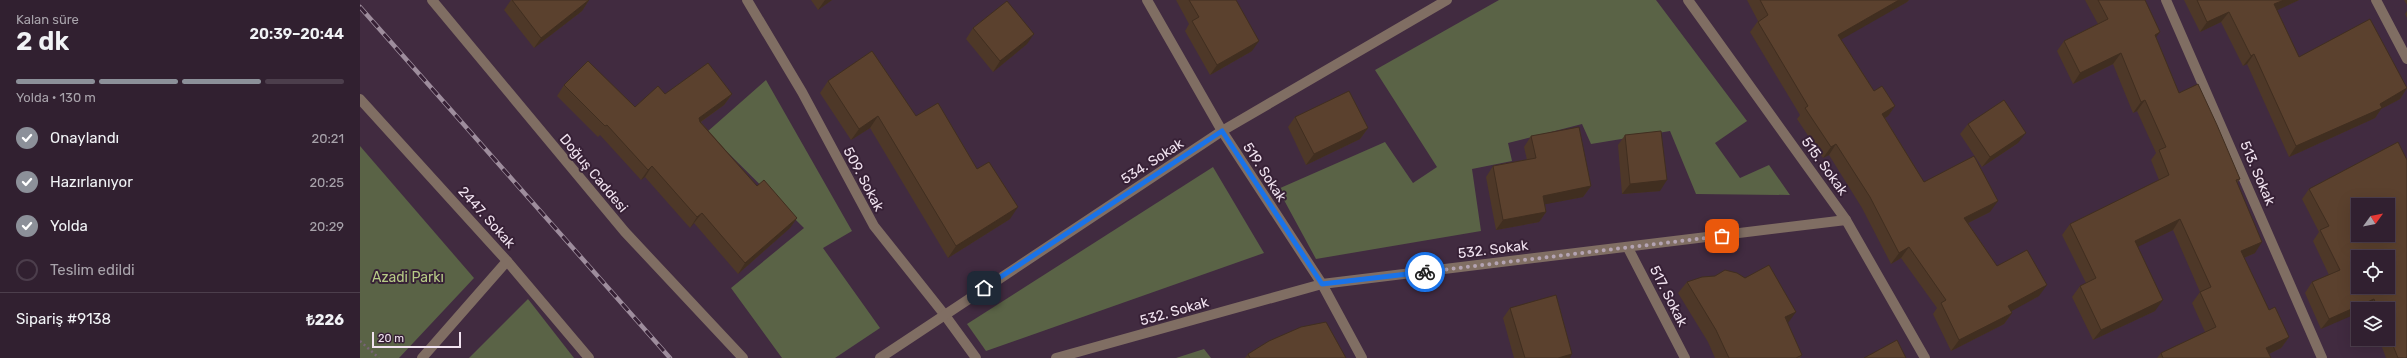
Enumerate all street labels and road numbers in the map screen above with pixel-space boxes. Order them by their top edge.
street label: Doğuş Caddesi [556,131,631,216]
street label: 515. Sokak [1798,134,1852,199]
street label: 534. Sokak [1118,135,1187,188]
street label: 513. Sokak [2236,138,2279,209]
street label: 519. Sokak [1239,139,1290,206]
street label: 509. Sokak [840,144,888,215]
street label: 2447. Sokak [454,183,519,252]
street label: 532. Sokak [1457,237,1530,262]
street label: 517. Sokak [1646,263,1691,330]
street label: 532. Sokak [1138,293,1211,329]

